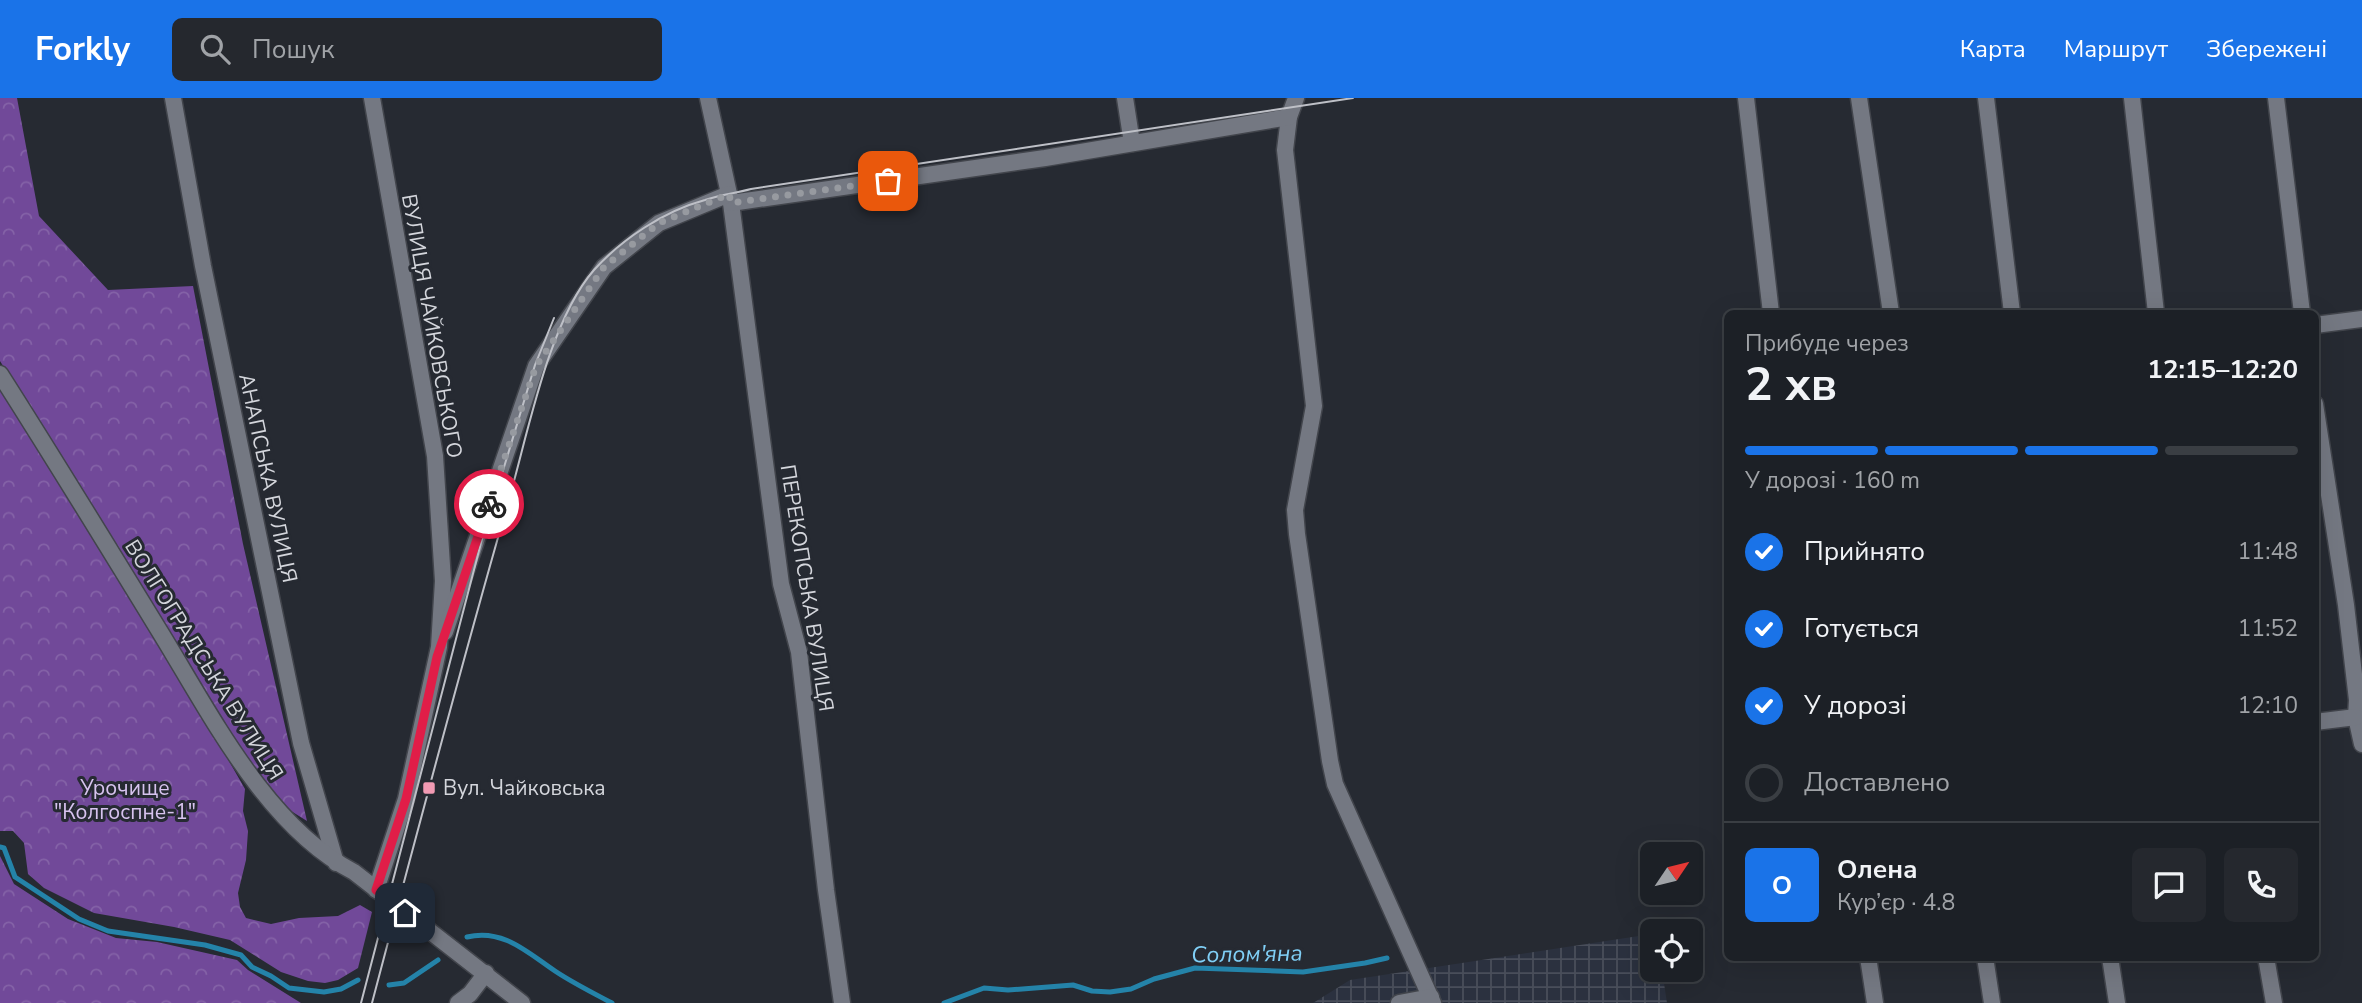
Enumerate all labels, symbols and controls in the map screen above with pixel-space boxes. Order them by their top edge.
search box [172,18,662,81]
text: Forkly [35,27,130,72]
icon: search [196,30,234,68]
text: Пошук [252,32,335,67]
text: Карта [1960,33,2026,65]
text: Маршрут [2064,33,2168,65]
text: Збережені [2206,33,2327,65]
pin [858,151,918,211]
icon: bag [869,162,907,200]
street label: ВУЛИЦЯ ЧАЙКОВСЬКОГО [395,192,469,460]
text: Прибуде через [1745,328,1909,359]
text: 12:15–12:20 [2147,352,2298,387]
text: 2 хв [1745,353,1837,416]
street label: АНАПСЬКА ВУЛИЦЯ [232,371,304,585]
street label: ПЕРЕКОПСЬКА ВУЛИЦЯ [774,463,840,713]
text: У дорозі · 160 m [1745,465,1920,496]
courier [454,469,524,539]
icon: bike [470,485,508,523]
icon: check [1745,533,1783,571]
street label: ВОЛГОГРАДСЬКА ВУЛИЦЯ [118,534,290,786]
text: Прийнято [1804,534,1925,569]
text: 11:48 [2238,536,2298,567]
icon: check [1745,610,1783,648]
text: Готується [1804,611,1919,646]
text: 11:52 [2238,613,2298,644]
icon: check [1745,687,1783,725]
text: У дорозі [1804,688,1907,723]
text: 12:10 [2238,690,2298,721]
text: Доставлено [1804,765,1950,800]
park label: Урочище "Колгоспне-1" [54,774,196,826]
place label: Вул. Чайковська [443,774,606,802]
marker: Вул. Чайковська [421,780,437,796]
north arrow [1640,842,1703,905]
map controls [1640,842,1703,982]
button: chat [2132,848,2206,922]
button: phone [2224,848,2298,922]
text: Олена [1837,852,1918,887]
text: О [1772,868,1792,903]
pin [375,883,435,943]
text: Кур’єр · 4.8 [1837,887,1955,918]
icon: home [386,894,424,932]
button: locate [1640,919,1703,982]
water label: Солом'яна [1191,938,1303,970]

